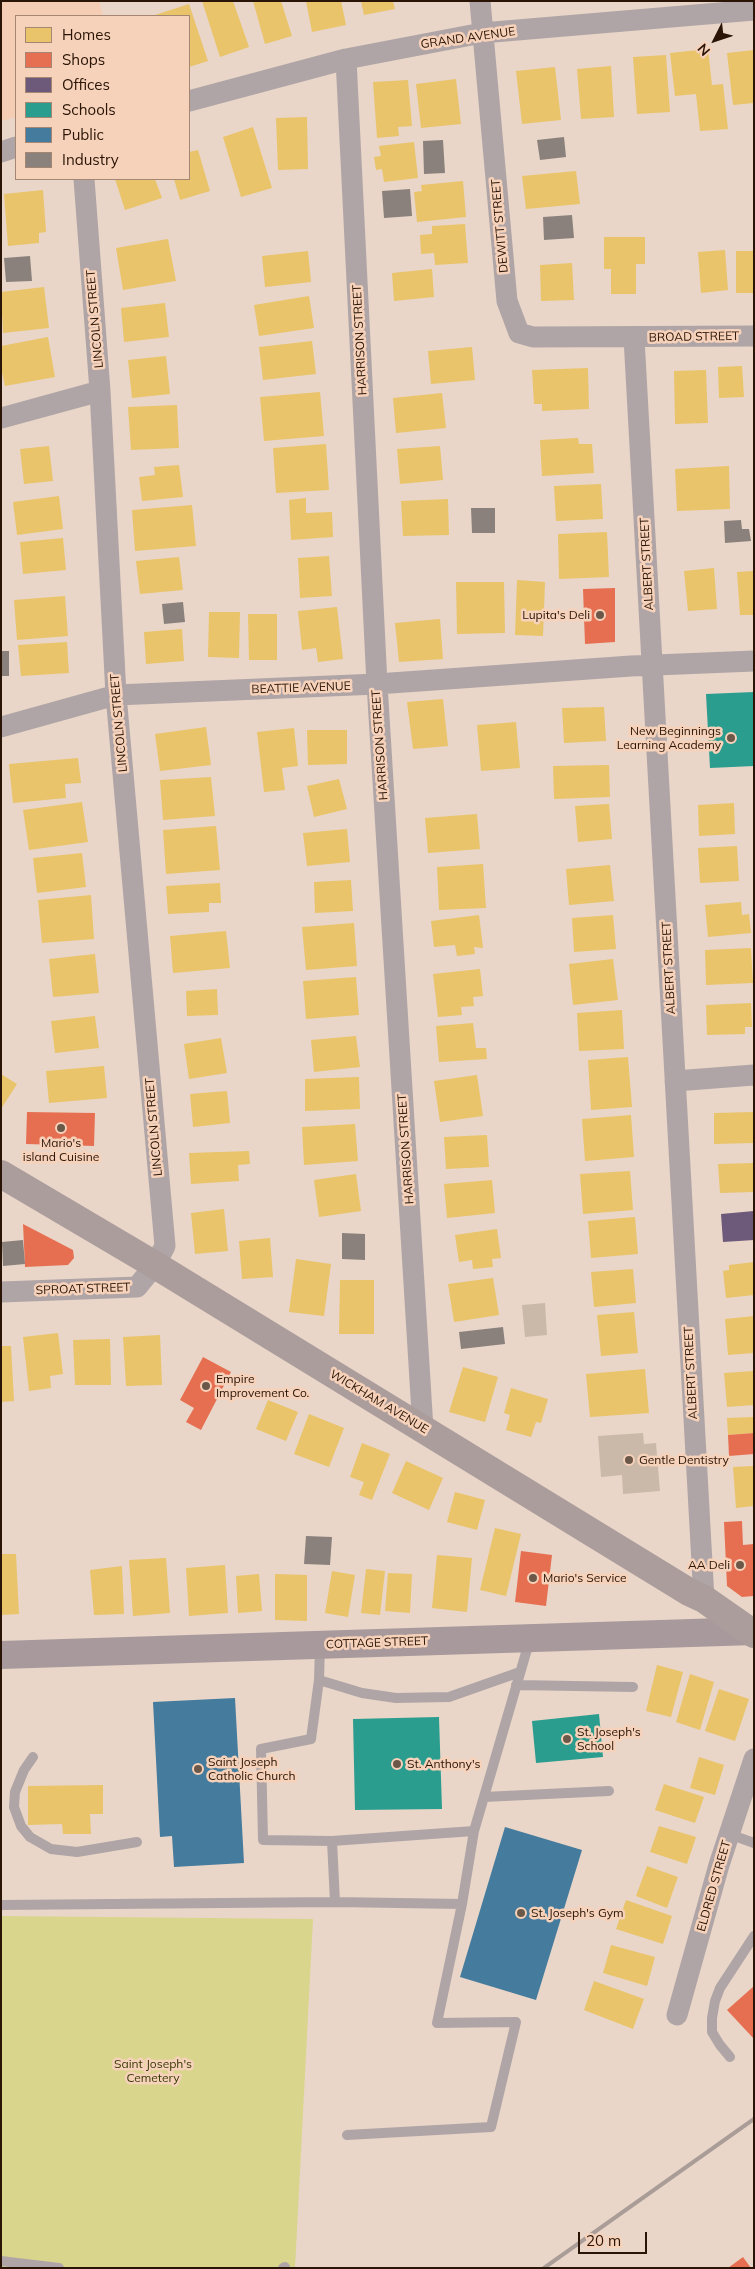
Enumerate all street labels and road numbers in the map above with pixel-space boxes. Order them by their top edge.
street label: GRAND AVENUE [420,24,516,52]
street label: DEWITT STREET [489,178,511,274]
street label: LINCOLN STREET [84,269,106,369]
street label: HARRISON STREET [350,284,370,396]
street label: BROAD STREET [649,329,739,345]
street label: ALBERT STREET [637,517,657,611]
street label: LINCOLN STREET [108,673,130,773]
street label: BEATTIE AVENUE [251,679,351,697]
street label: HARRISON STREET [369,689,391,801]
street label: ALBERT STREET [659,921,679,1015]
street label: LINCOLN STREET [143,1077,165,1177]
street label: HARRISON STREET [395,1093,417,1205]
street label: SPROAT STREET [35,1280,131,1298]
street label: ALBERT STREET [681,1326,701,1420]
street label: WICKHAM AVENUE [327,1367,431,1437]
street label: COTTAGE STREET [326,1634,428,1652]
street label: ELDRED STREET [694,1839,734,1933]

